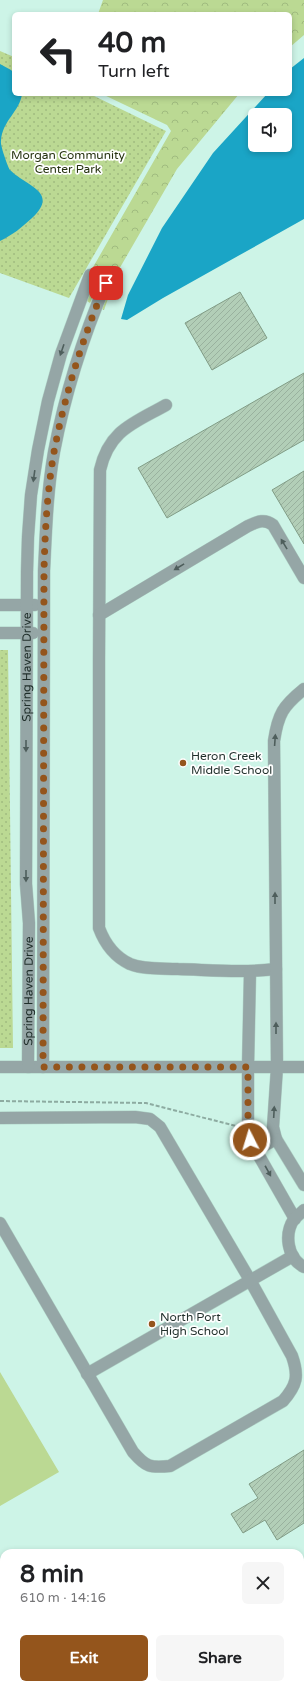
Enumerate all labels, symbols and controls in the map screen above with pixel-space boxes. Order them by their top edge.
text: 40 m [98,26,166,60]
icon: left [32,28,84,80]
text: Turn left [98,60,170,82]
map controls [248,108,292,152]
button: sound [248,108,292,152]
park label: Morgan Community Center Park [11,148,125,176]
pin [89,266,123,300]
icon: arrive [95,272,117,294]
one-way arrow [59,344,65,356]
one-way arrow [31,470,37,482]
one-way arrow [281,538,288,550]
one-way arrow [173,564,185,571]
street label: Spring Haven Drive [20,612,34,722]
one-way arrow [271,734,278,746]
one-way arrow [23,740,29,753]
place label: Heron Creek Middle School [191,749,272,777]
marker: Heron Creek Middle School [178,758,188,768]
one-way arrow [23,870,29,883]
one-way arrow [272,891,278,904]
street label: Spring Haven Drive [21,936,36,1046]
one-way arrow [273,1021,279,1034]
one-way arrow [271,1105,277,1118]
position arrow [229,1119,271,1161]
one-way arrow [264,1165,271,1177]
place label: North Port High School [160,1310,229,1338]
marker: North Port High School [147,1319,157,1329]
text: 8 min [20,1560,84,1589]
button: close [242,1562,284,1604]
text: 610 m · 14:16 [20,1590,106,1606]
button: Exit [20,1635,148,1681]
button: Share [156,1635,284,1681]

